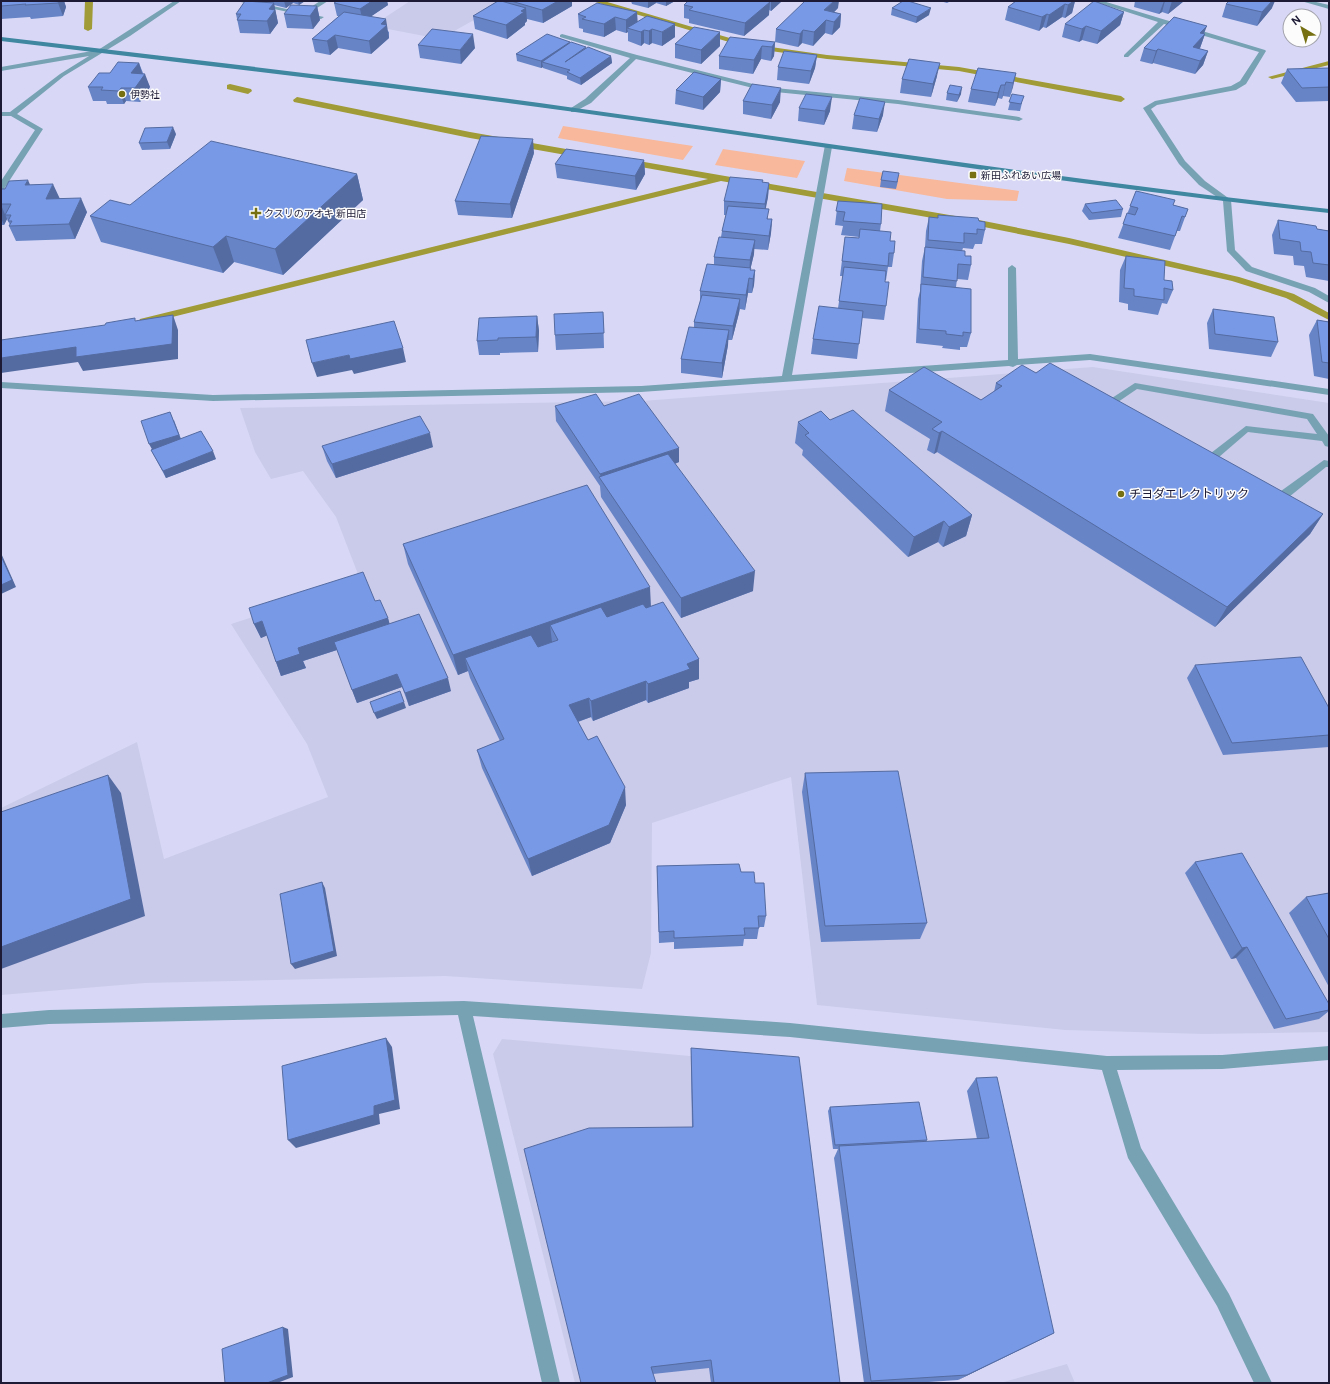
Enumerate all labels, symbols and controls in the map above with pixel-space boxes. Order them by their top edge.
north arrow [1282,8,1322,48]
text: N [1288,12,1303,28]
place label: 伊勢社 [130,88,160,101]
marker: 伊勢社 [117,89,127,99]
place label: 新田ふれあい広場 [981,169,1061,182]
marker: 新田ふれあい広場 [968,170,978,180]
place label: クスリのアオキ 新田店 [264,207,366,220]
marker: クスリのアオキ 新田店 [251,208,261,218]
place label: チヨダエレクトリック [1129,486,1249,502]
marker: チヨダエレクトリック [1116,489,1126,499]

